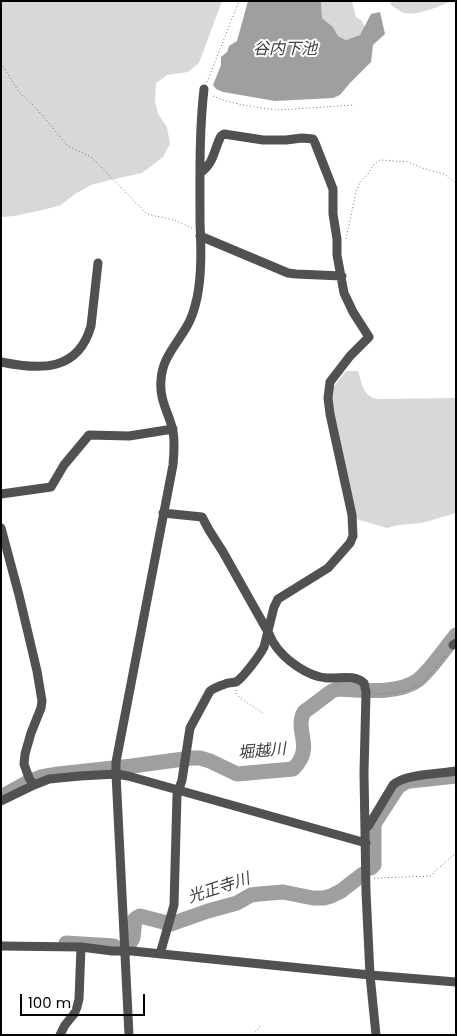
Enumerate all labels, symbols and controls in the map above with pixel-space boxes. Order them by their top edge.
water label: 谷内下池 [253,40,317,60]
water label: 堀越川 [237,740,287,764]
water label: 光正寺川 [186,870,252,908]
scale bar [22,984,148,1016]
text: 100 m [28,992,71,1013]

